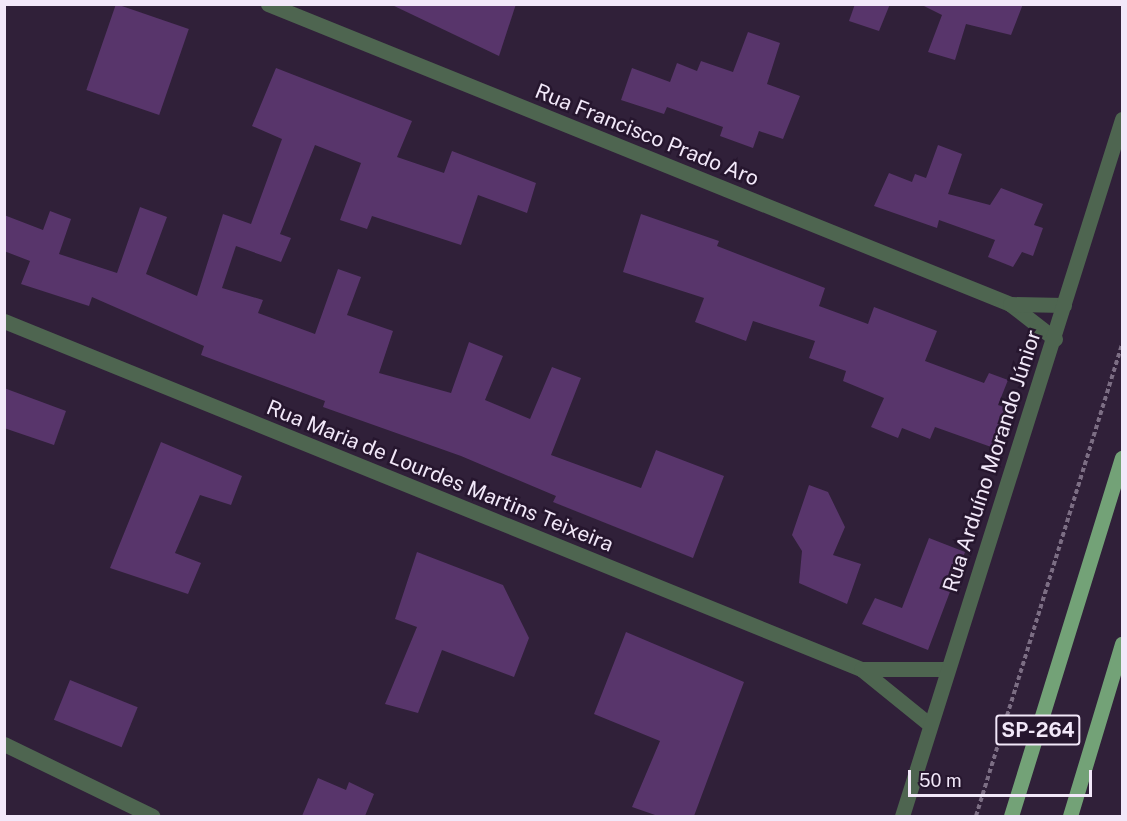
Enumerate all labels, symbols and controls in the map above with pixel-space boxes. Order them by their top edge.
street label: Rua Francisco Prado Aro [531,78,763,192]
street label: Rua Arduíno Morando Júnior [938,327,1046,595]
street label: Rua Maria de Lourdes Martins Teixeira [263,395,617,557]
road number: SP-264 [994,713,1082,747]
scale bar [911,758,1096,796]
text: 50 m [919,770,962,791]

